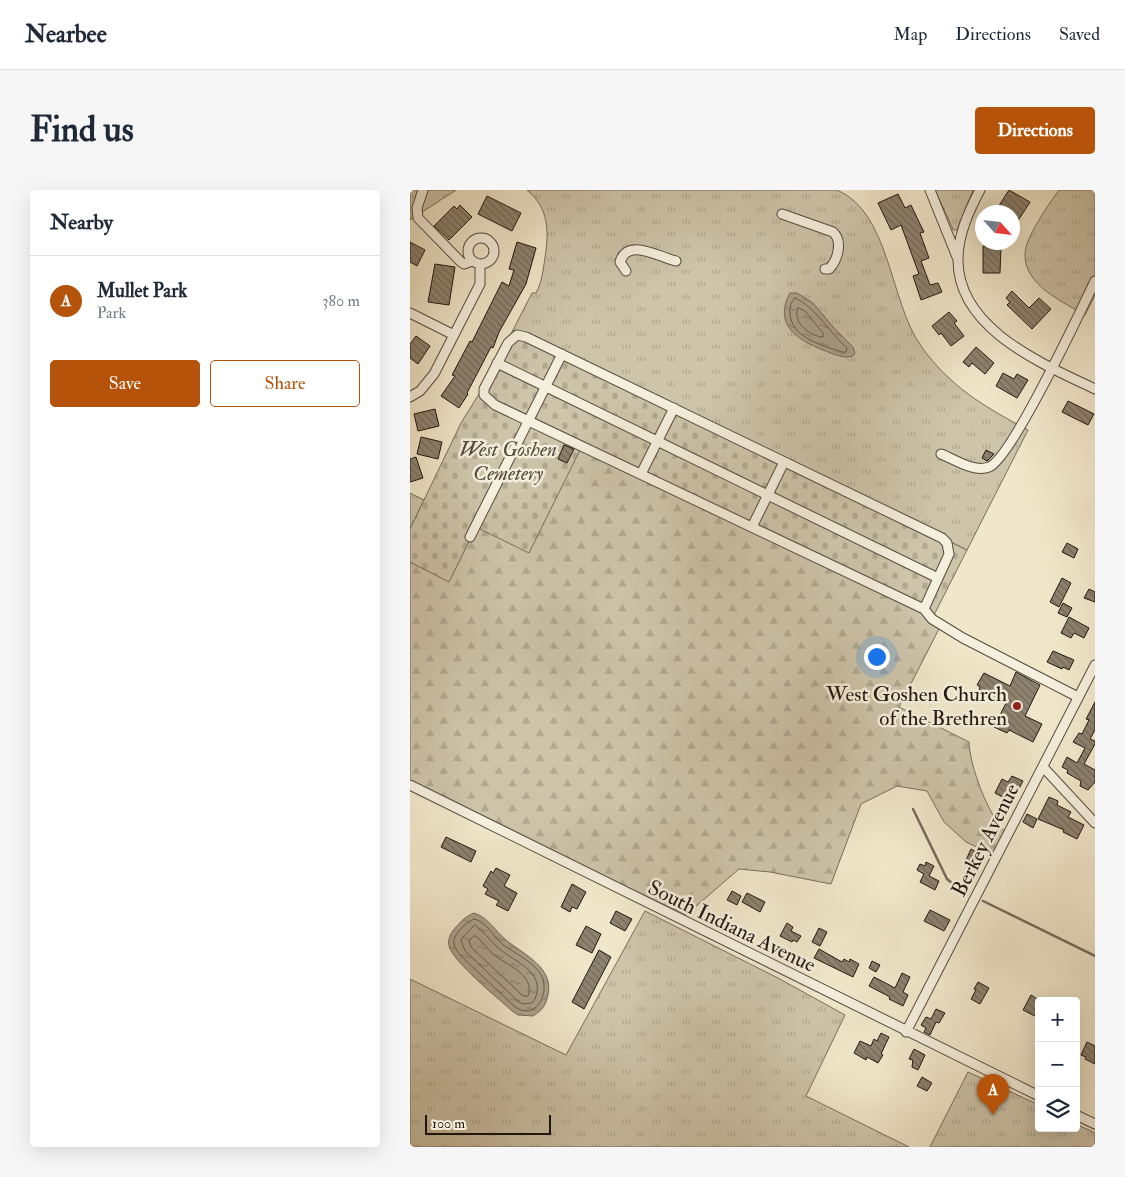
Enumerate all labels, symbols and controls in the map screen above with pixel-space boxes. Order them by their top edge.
text: Nearbee [25,19,107,50]
text: Map [894,23,927,46]
text: Directions [955,23,1031,46]
text: Saved [1059,23,1100,46]
button: Directions [975,107,1095,154]
text: Find us [30,108,134,152]
north arrow [975,205,1020,250]
text: Nearby [50,209,113,236]
text: Mullet Park [97,279,187,303]
text: A [61,291,71,311]
text: 380 m [322,291,360,311]
text: Park [97,303,126,323]
button: Save [50,360,200,407]
button: Share [210,360,360,407]
park label: West Goshen Cemetery [459,436,557,487]
your location [864,644,890,670]
place label: West Goshen Church of the Brethren [825,681,1007,732]
marker: West Goshen Church of the Brethren [1011,700,1023,712]
street label: Berkey Avenue [945,779,1026,901]
street label: South Indiana Avenue [643,874,820,979]
map controls [1035,997,1080,1132]
button: + [1035,997,1080,1042]
button: − [1035,1042,1080,1087]
pin: A [977,1074,1009,1115]
button: layers [1035,1087,1080,1132]
scale bar [425,1112,551,1135]
text: 100 m [432,1115,465,1132]

